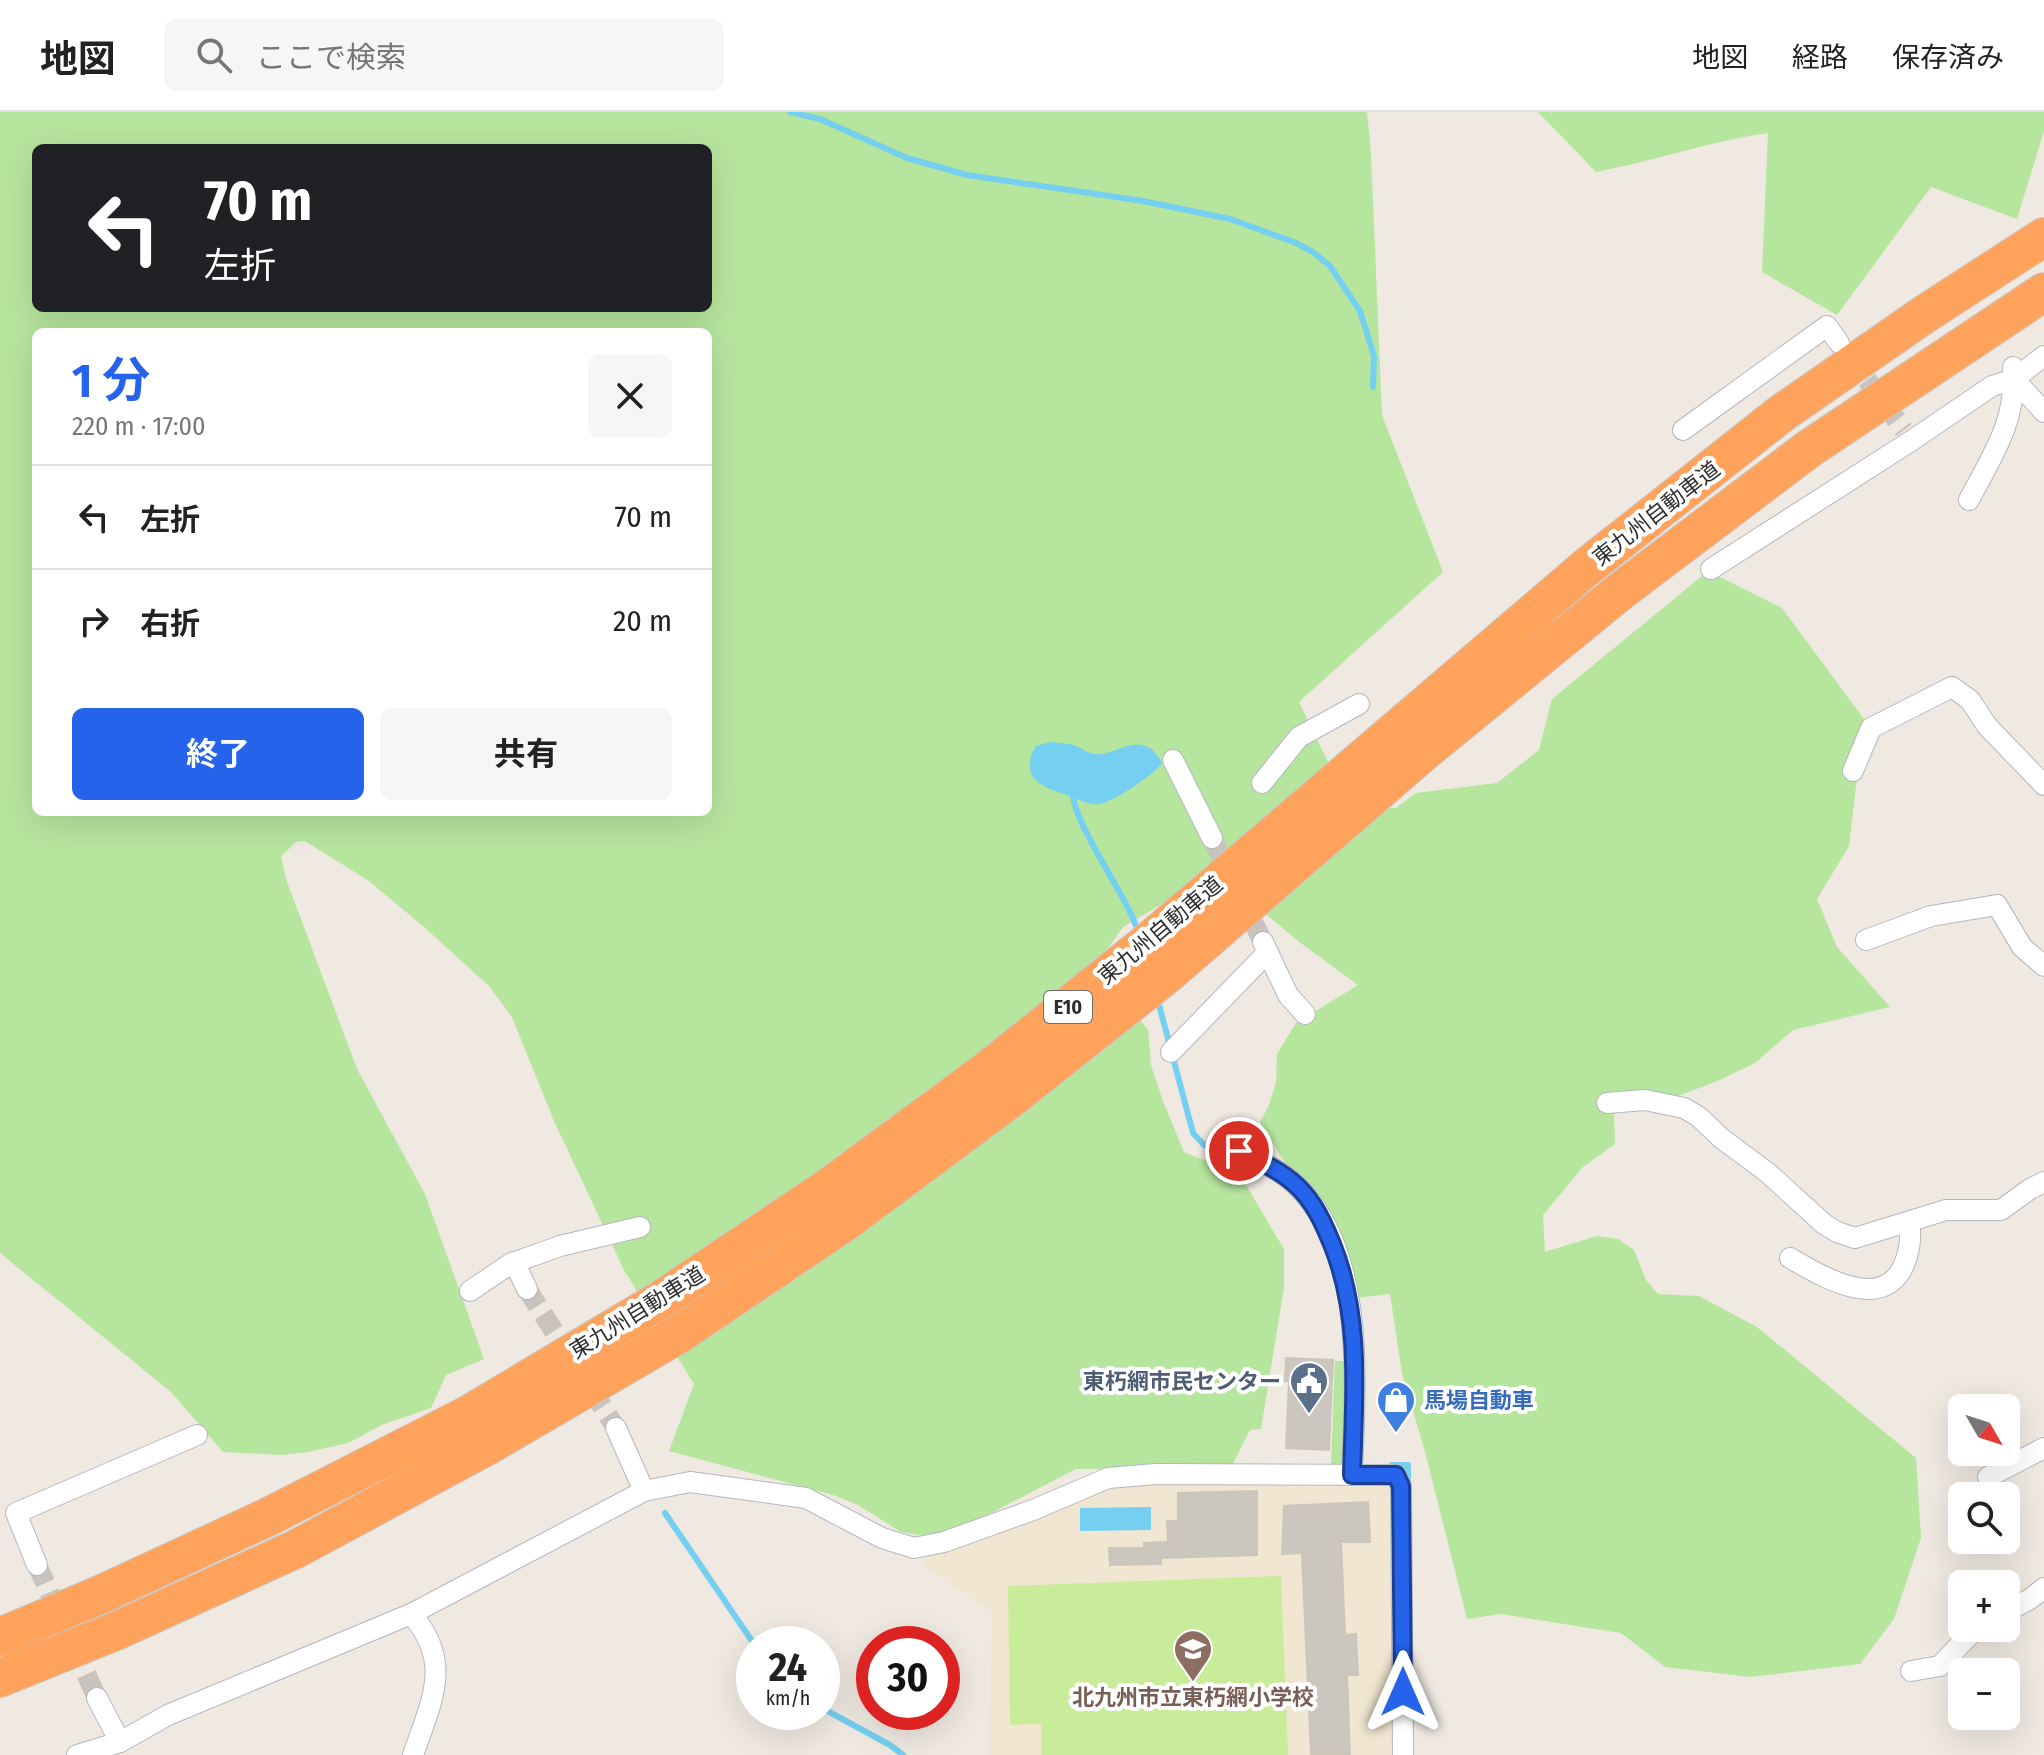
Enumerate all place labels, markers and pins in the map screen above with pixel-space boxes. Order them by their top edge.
pin [1205,1117,1273,1185]
public building icon: 東朽網市民センター [1288,1360,1330,1415]
place label: 東朽網市民センター [1083,1368,1281,1395]
shop icon: 馬場自動車 [1375,1379,1417,1434]
place label: 馬場自動車 [1424,1387,1534,1414]
school or university icon: 北九州市立東朽網小学校 [1172,1628,1214,1683]
place label: 北九州市立東朽網小学校 [1072,1684,1314,1711]

